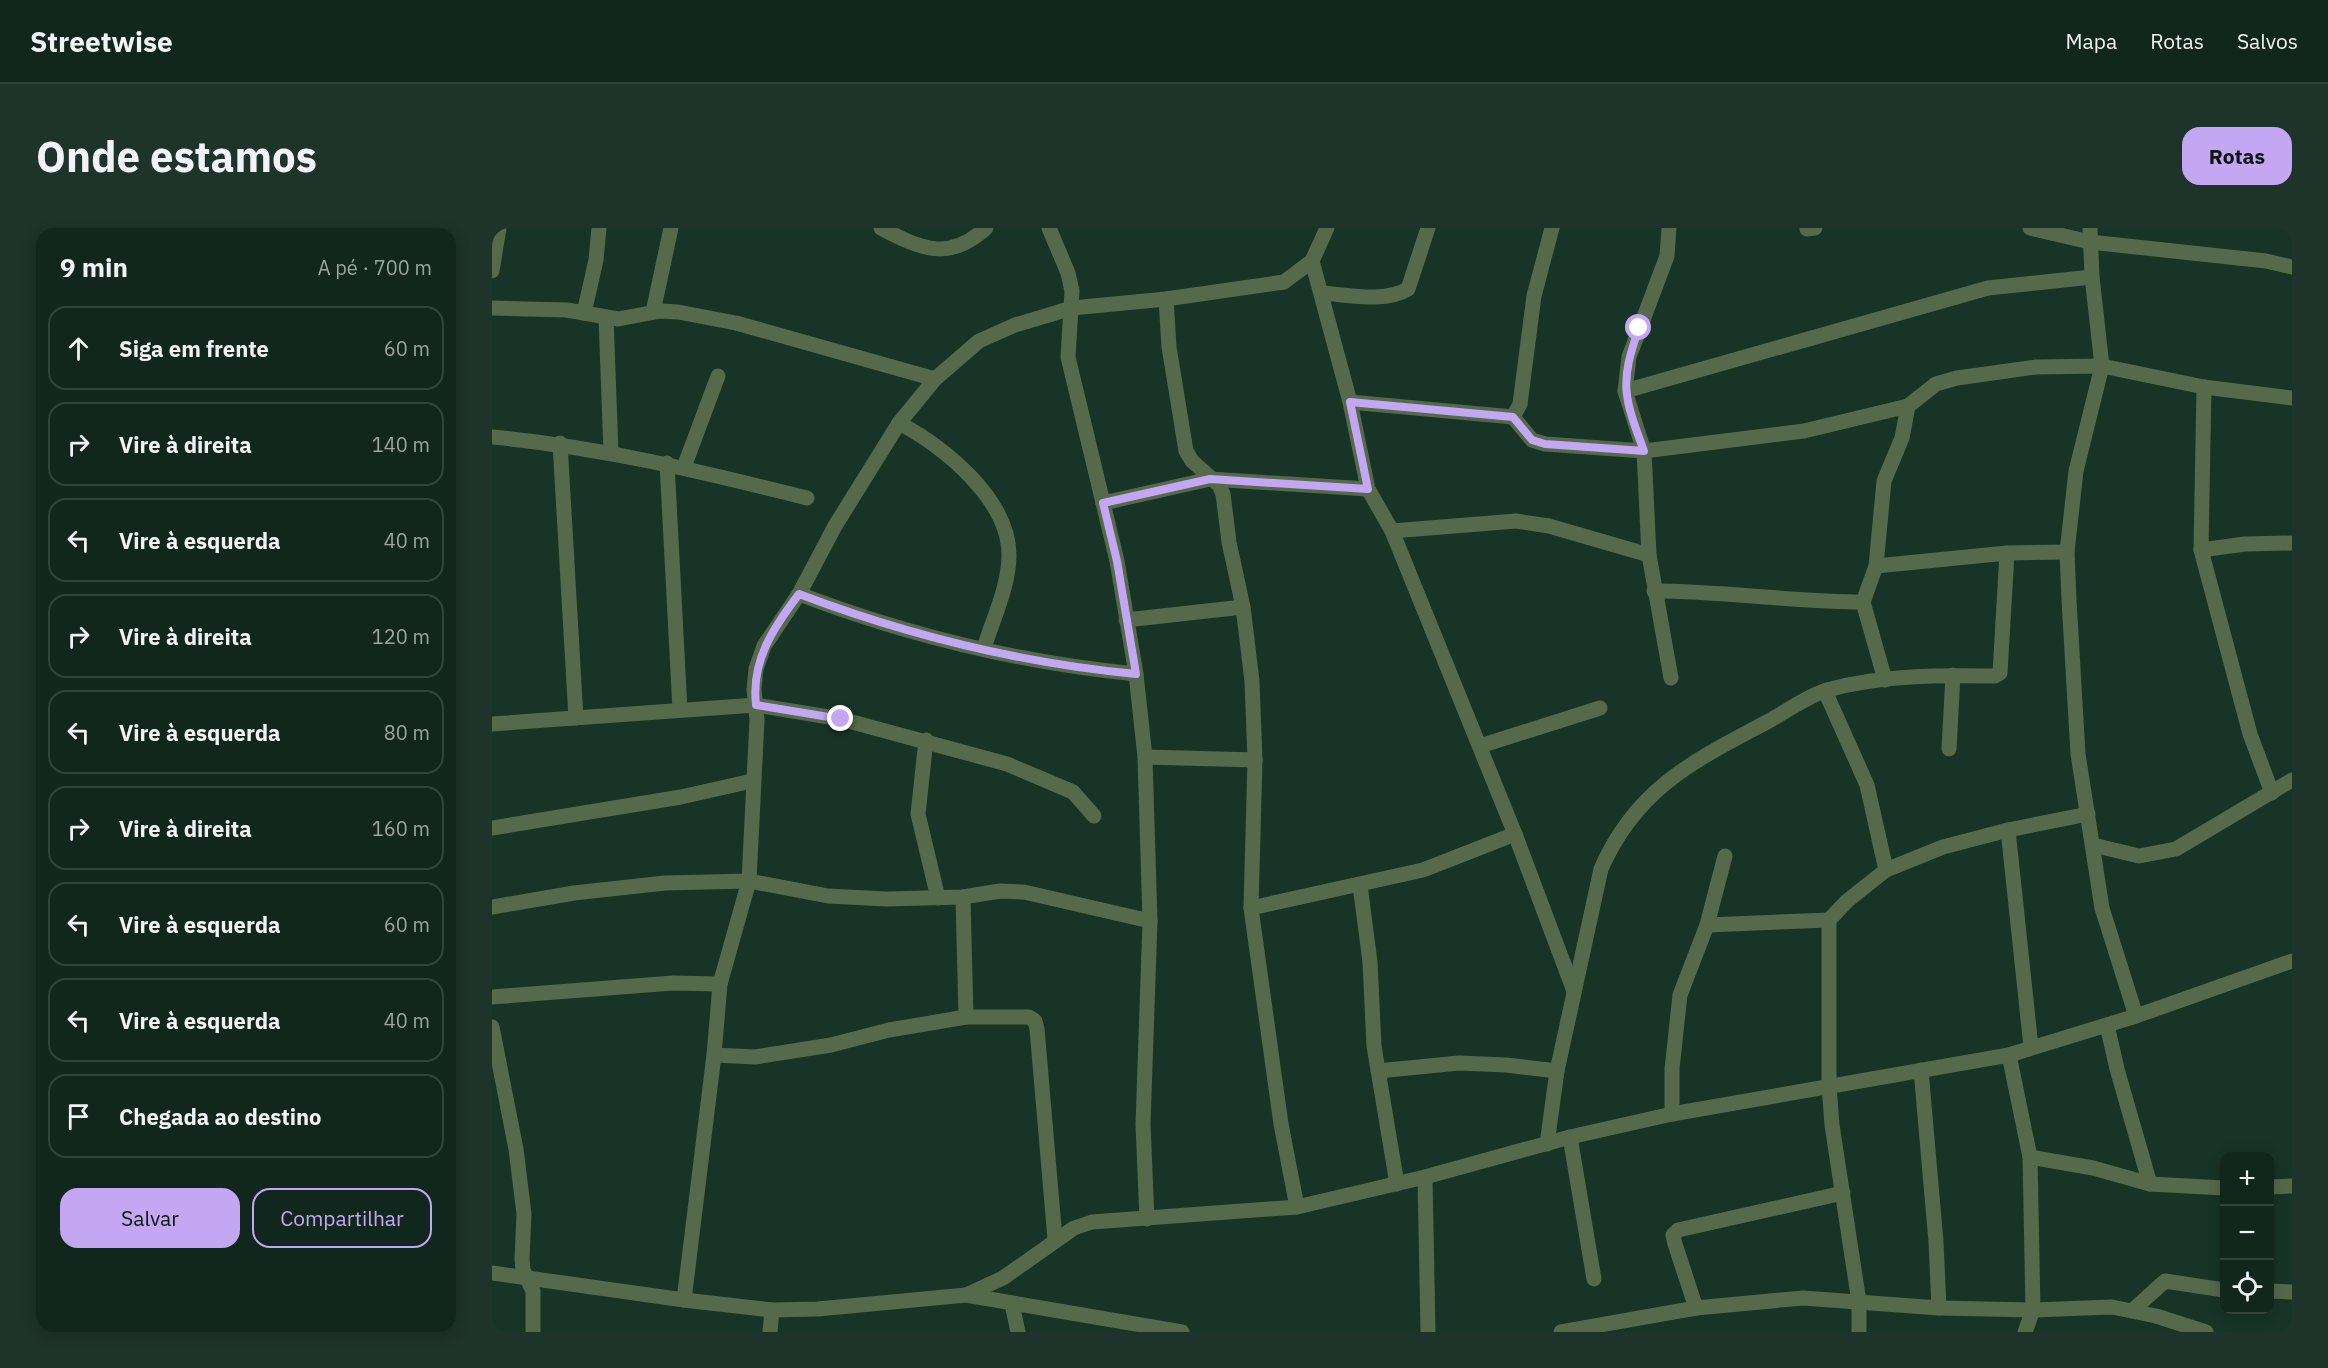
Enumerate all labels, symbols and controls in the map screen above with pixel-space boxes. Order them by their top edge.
text: Streetwise [30,23,173,60]
text: Mapa [2066,27,2117,55]
text: Rotas [2150,27,2204,55]
text: Salvos [2237,27,2298,55]
button: Rotas [2182,127,2292,185]
text: Onde estamos [36,129,317,184]
text: 9 min [60,250,128,284]
text: A pé · 700 m [318,254,432,281]
route start [1625,314,1651,340]
icon: ahead [62,332,95,365]
text: Siga em frente [119,334,269,363]
text: 60 m [384,335,430,362]
icon: right [62,428,95,461]
text: Vire à direita [119,430,252,459]
text: 140 m [372,431,430,458]
icon: left [62,524,95,557]
text: Vire à esquerda [119,526,281,555]
text: 40 m [384,527,430,554]
icon: right [62,620,95,653]
text: Vire à direita [119,622,252,651]
text: 120 m [372,623,430,650]
route end [827,705,853,731]
icon: left [62,716,95,749]
text: Vire à esquerda [119,718,281,747]
text: 80 m [384,719,430,746]
icon: right [62,812,95,845]
text: Vire à direita [119,814,252,843]
text: 160 m [372,815,430,842]
icon: left [62,908,95,941]
text: Vire à esquerda [119,910,281,939]
text: 60 m [384,911,430,938]
icon: left [62,1004,95,1037]
text: Vire à esquerda [119,1006,281,1035]
text: 40 m [384,1007,430,1034]
icon: arrive [62,1100,95,1133]
text: Chegada ao destino [119,1102,322,1131]
map controls [2220,1152,2274,1314]
button: + [2220,1152,2274,1206]
button: Salvar [60,1188,240,1248]
button: Compartilhar [252,1188,432,1248]
button: − [2220,1206,2274,1260]
button: locate [2220,1260,2274,1314]

